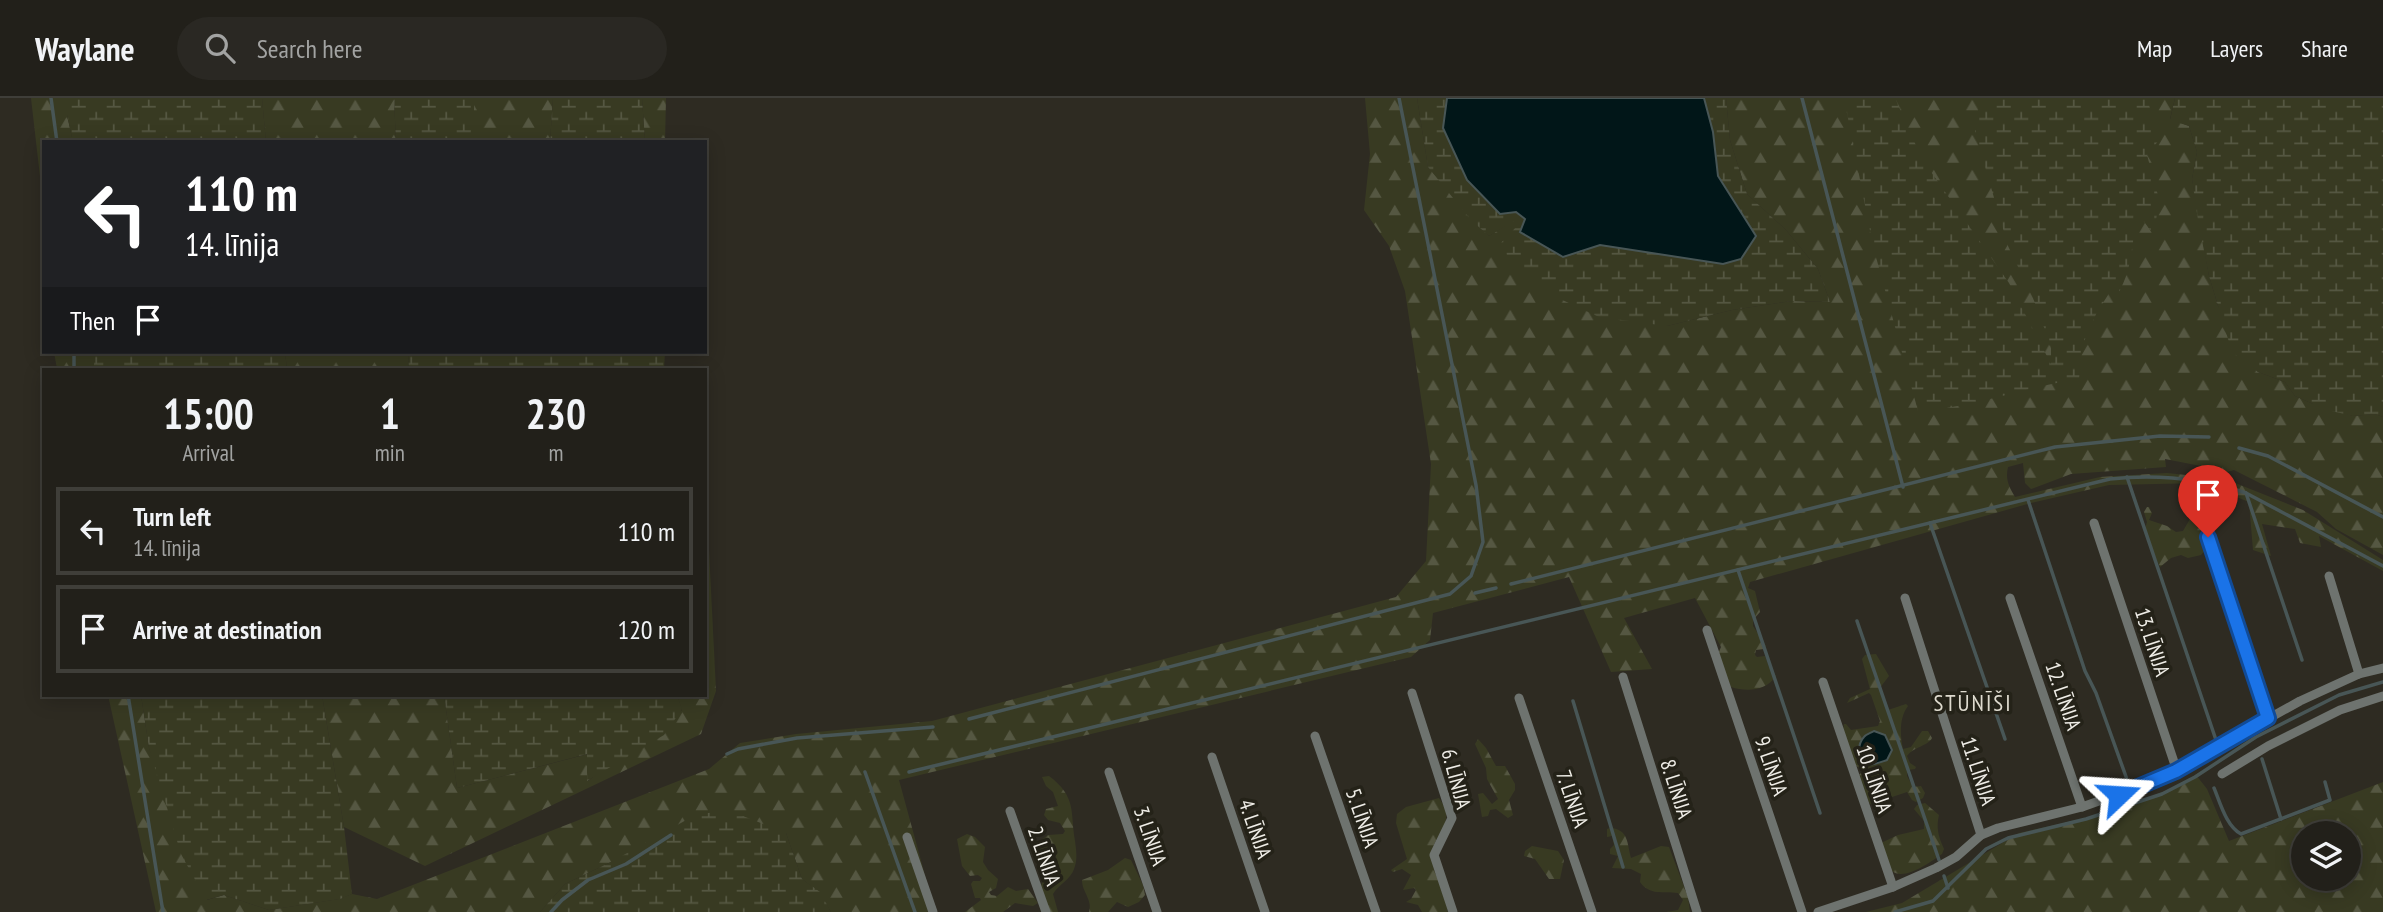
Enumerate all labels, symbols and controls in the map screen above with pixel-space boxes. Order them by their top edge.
search box [177,17,667,80]
text: Waylane [35,27,135,70]
icon: search [201,29,239,67]
text: Search here [257,32,362,65]
text: Map [2137,33,2172,64]
text: Layers [2210,33,2263,64]
text: Share [2301,33,2348,64]
text: 110 m [185,161,298,225]
icon: left [70,168,161,259]
text: 14. līnija [185,223,279,265]
icon: arrive [129,301,167,339]
text: Then [70,304,115,337]
text: 15:00 [163,386,254,441]
text: 1 [380,386,400,441]
text: 230 [526,386,586,441]
text: Arrival [182,438,234,467]
text: min [375,438,405,467]
text: m [548,438,563,467]
pin [2178,465,2238,537]
icon: arrive [2189,476,2227,514]
text: Turn left [133,500,211,533]
icon: left [74,512,112,550]
text: 110 m [617,515,675,548]
text: 14. līnija [133,533,201,562]
street label: 13. LĪNIJA [2129,604,2176,680]
icon: arrive [74,610,112,648]
text: Arrive at destination [133,613,322,646]
text: 120 m [617,613,675,646]
street label: 12. LĪNIJA [2039,658,2088,734]
district label: STŪNĪŠI [1933,688,2013,717]
street label: 9. LĪNIJA [1749,733,1794,799]
street label: 11. LĪNIJA [1955,733,2002,809]
street label: 10. LĪNIJA [1850,741,1899,817]
street label: 6. LĪNIJA [1436,746,1477,812]
street label: 8. LĪNIJA [1654,756,1699,822]
position arrow [2082,758,2156,832]
street label: 7. LĪNIJA [1550,766,1595,831]
street label: 5. LĪNIJA [1340,785,1385,851]
street label: 4. LĪNIJA [1233,796,1278,862]
street label: 3. LĪNIJA [1128,803,1173,869]
map controls [2291,821,2361,891]
button: layers [2291,821,2361,891]
street label: 2. LĪNIJA [1022,823,1067,889]

